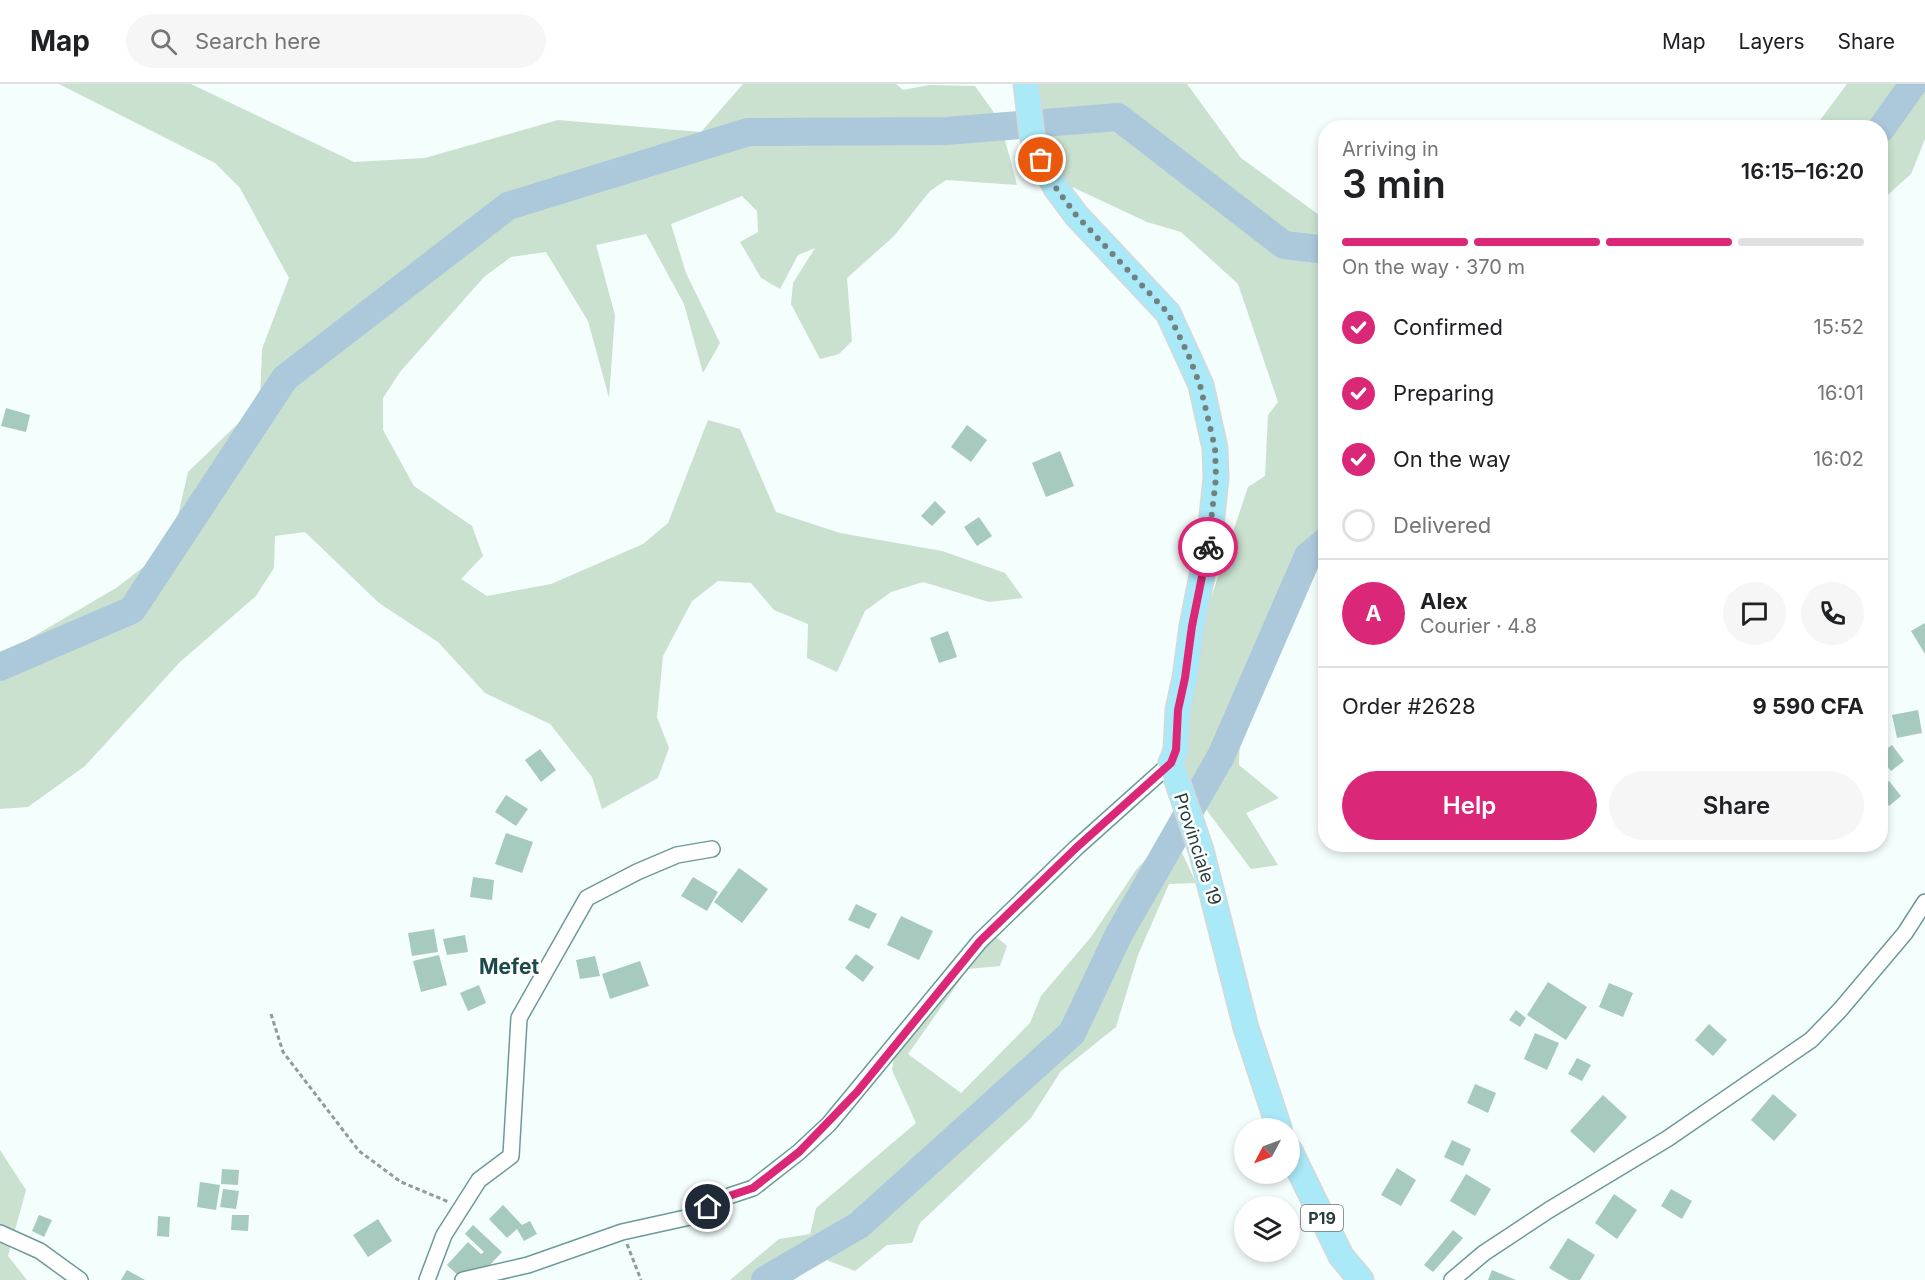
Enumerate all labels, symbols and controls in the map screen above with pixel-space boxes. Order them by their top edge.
search box [126,14,546,68]
text: Map [30,24,90,58]
icon: search [147,25,180,58]
text: Search here [195,28,321,54]
text: Map [1662,29,1706,54]
text: Layers [1739,29,1805,54]
text: Share [1838,29,1895,54]
pin [1015,134,1066,185]
text: Arriving in [1342,137,1439,161]
icon: bag [1024,143,1057,176]
text: 16:15–16:20 [1741,158,1864,184]
text: 3 min [1342,160,1446,207]
text: On the way · 370 m [1342,255,1525,279]
icon: check [1342,311,1375,344]
text: Confirmed [1393,314,1503,340]
text: 15:52 [1814,315,1864,339]
icon: check [1342,377,1375,410]
text: Preparing [1393,380,1494,406]
text: 16:01 [1817,381,1864,405]
icon: check [1342,443,1375,476]
text: On the way [1393,446,1511,472]
text: 16:02 [1813,447,1864,471]
text: Delivered [1393,512,1491,538]
courier [1178,517,1238,577]
icon: bike [1192,531,1225,564]
button: chat [1723,582,1786,645]
button: phone [1801,582,1864,645]
text: Alex [1420,588,1468,614]
text: A [1365,600,1382,626]
text: Courier · 4.8 [1420,614,1537,638]
text: Order #2628 [1342,693,1476,719]
text: 9 590 CFA [1752,693,1864,719]
button: Help [1342,771,1597,840]
button: Share [1609,771,1864,840]
street label: Provinciale 19 [1170,790,1226,908]
district label: Mefet [479,954,539,979]
north arrow [1234,1118,1300,1184]
map controls [1234,1118,1300,1262]
pin [682,1181,733,1232]
icon: home [691,1190,724,1223]
button: layers [1234,1196,1300,1262]
road number: P19 [1301,1205,1343,1231]

